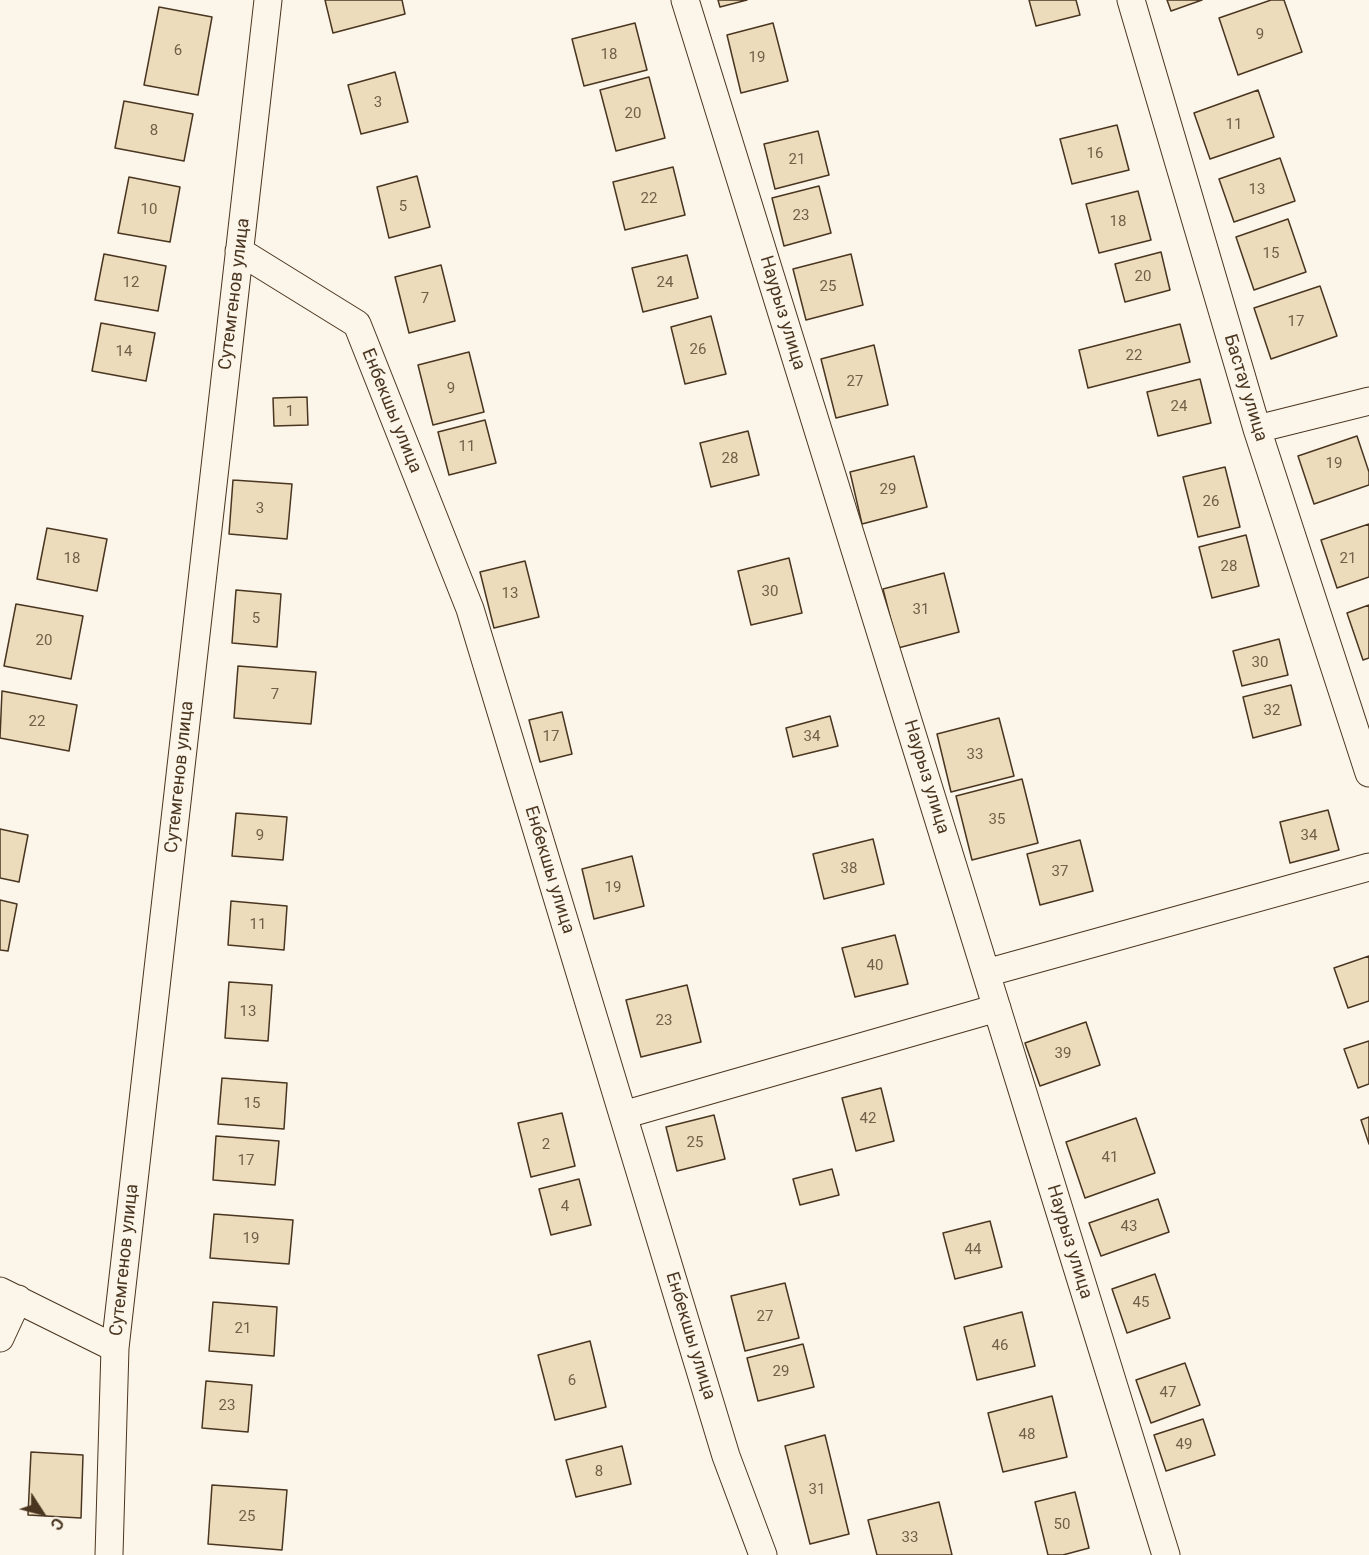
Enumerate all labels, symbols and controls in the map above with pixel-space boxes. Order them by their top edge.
house number: 9 [1256,26,1264,44]
house number: 6 [174,42,182,60]
house number: 18 [601,46,617,64]
house number: 19 [749,49,765,67]
house number: 3 [374,94,382,112]
house number: 20 [625,105,641,123]
house number: 11 [1226,116,1242,134]
house number: 8 [150,122,158,140]
house number: 16 [1087,145,1103,163]
house number: 21 [789,151,805,169]
house number: 13 [1249,181,1265,199]
house number: 22 [641,190,657,208]
house number: 5 [399,198,407,216]
house number: 10 [141,201,157,219]
house number: 23 [793,207,809,225]
house number: 18 [1110,213,1126,231]
street label: Сутемгенов улица [215,217,255,371]
house number: 15 [1263,245,1279,263]
street label: Наурыз улица [754,253,810,373]
house number: 20 [1135,268,1151,286]
house number: 12 [123,274,139,292]
house number: 24 [657,274,673,292]
house number: 25 [820,278,836,296]
house number: 7 [421,290,429,308]
house number: 17 [1288,313,1304,331]
street label: Бастау улица [1218,332,1272,444]
house number: 26 [690,341,706,359]
house number: 14 [116,343,132,361]
street label: Енбекшы улица [356,346,426,476]
house number: 22 [1126,347,1142,365]
house number: 27 [847,373,863,391]
house number: 9 [447,380,455,398]
house number: 24 [1171,398,1187,416]
house number: 1 [286,403,294,421]
house number: 11 [459,438,475,456]
house number: 28 [722,450,738,468]
house number: 19 [1326,455,1342,473]
house number: 29 [880,481,896,499]
house number: 26 [1203,493,1219,511]
house number: 3 [256,500,264,518]
house number: 18 [64,550,80,568]
house number: 21 [1340,550,1356,568]
house number: 28 [1221,558,1237,576]
house number: 30 [762,583,778,601]
house number: 13 [502,585,518,603]
house number: 31 [913,601,929,619]
house number: 5 [252,610,260,628]
house number: 20 [36,632,52,650]
house number: 30 [1252,654,1268,672]
house number: 7 [271,686,279,704]
street label: Сутемгенов улица [161,700,199,854]
house number: 32 [1264,702,1280,720]
house number: 22 [29,713,45,731]
street label: Наурыз улица [898,717,954,837]
house number: 17 [543,728,559,746]
house number: 34 [804,728,820,746]
house number: 33 [967,746,983,764]
street label: Енбекшы улица [519,804,579,936]
house number: 35 [989,811,1005,829]
house number: 9 [256,827,264,845]
house number: 34 [1301,827,1317,845]
house number: 38 [841,860,857,878]
house number: 37 [1052,863,1068,881]
house number: 19 [605,879,621,897]
house number: 11 [250,916,266,934]
house number: 40 [867,957,883,975]
house number: 13 [240,1003,256,1021]
house number: 23 [656,1012,672,1030]
house number: 39 [1055,1045,1071,1063]
house number: 15 [244,1095,260,1113]
house number: 42 [860,1110,876,1128]
house number: 25 [687,1134,703,1152]
house number: 2 [542,1136,550,1154]
house number: 41 [1102,1149,1118,1167]
house number: 17 [238,1152,254,1170]
street label: Наурыз улица [1041,1182,1097,1302]
street label: Сутемгенов улица [106,1183,144,1337]
house number: 4 [561,1198,569,1216]
house number: 43 [1121,1218,1137,1236]
house number: 19 [243,1230,259,1248]
house number: 44 [965,1241,981,1259]
street label: Енбекшы улица [660,1270,720,1402]
house number: 45 [1133,1294,1149,1312]
house number: 27 [757,1308,773,1326]
house number: 21 [235,1320,251,1338]
house number: 46 [992,1337,1008,1355]
house number: 29 [773,1363,789,1381]
house number: 6 [568,1372,576,1390]
house number: 47 [1160,1384,1176,1402]
house number: 23 [219,1397,235,1415]
house number: 48 [1019,1426,1035,1444]
house number: 49 [1176,1436,1192,1454]
house number: 8 [595,1463,603,1481]
house number: 31 [809,1481,825,1499]
north arrow [12,1483,72,1543]
house number: 25 [239,1508,255,1526]
text: С [46,1514,68,1534]
house number: 50 [1054,1516,1070,1534]
house number: 33 [902,1529,918,1547]

